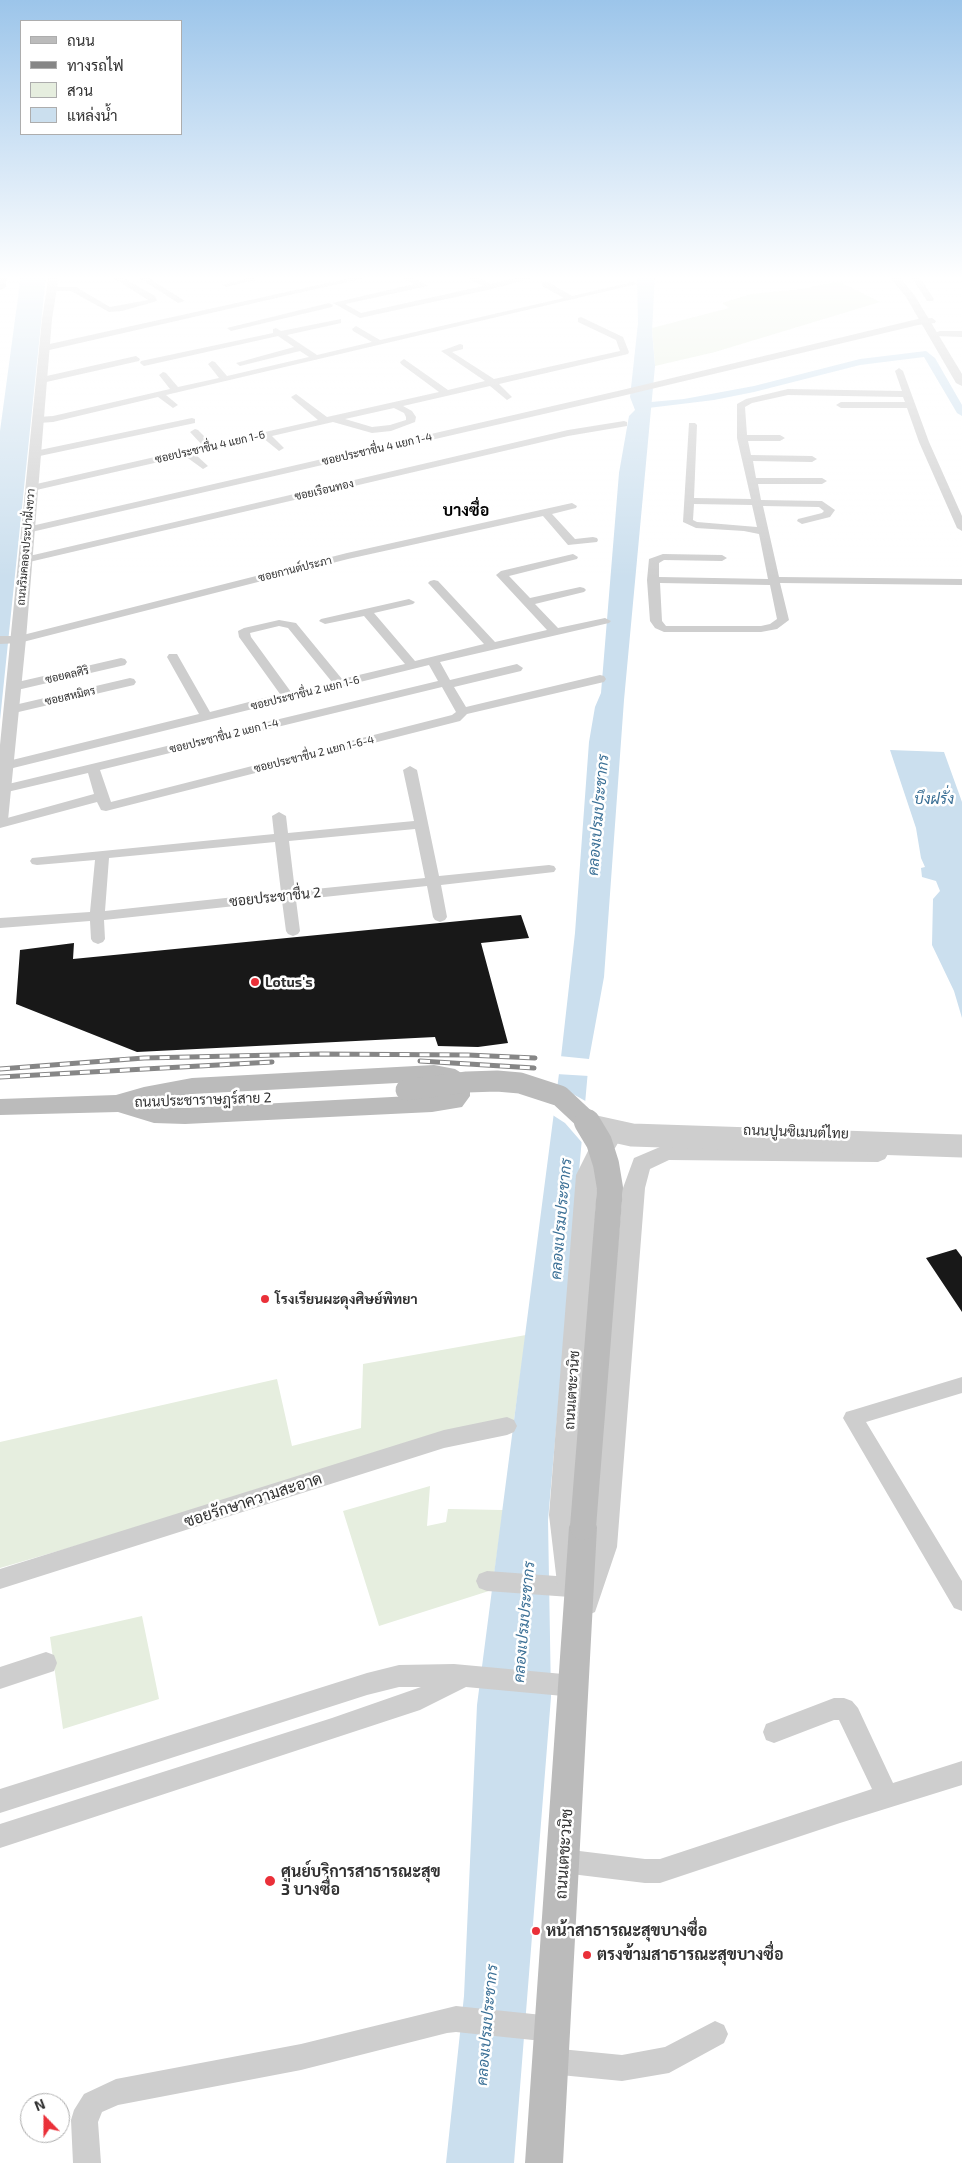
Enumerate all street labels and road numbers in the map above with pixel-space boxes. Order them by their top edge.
street label: ซอยประชาชื่น 4 แยก 1-6 [154,428,266,466]
street label: ซอยประชาชื่น 4 แยก 1-4 [321,430,433,468]
street label: ซอยเรือนทอง [293,477,355,503]
street label: ถนนริมคลองประปาฝั่งขวา [14,488,38,606]
street label: ซอยกานต์ประภา [257,553,333,585]
street label: ซอยดลศิริ [44,664,90,686]
street label: ซอยประชาชื่น 2 แยก 1-6 [249,673,361,713]
street label: ซอยสหมิตร [43,684,97,708]
street label: ซอยประชาชื่น 2 แยก 1-4 [168,716,280,756]
street label: ซอยประชาชื่น 2 แยก 1-6-4 [253,733,375,775]
street label: ซอยประชาชื่น 2 [228,884,322,910]
street label: ถนนประชาราษฎร์สาย 2 [134,1089,272,1111]
street label: ถนนปูนซิเมนต์ไทย [743,1122,849,1142]
street label: ถนนเตชะวนิช [561,1350,583,1430]
street label: ซอยรักษาความสะอาด [182,1469,324,1531]
street label: ถนนเตชะวนิช [551,1808,577,1900]

